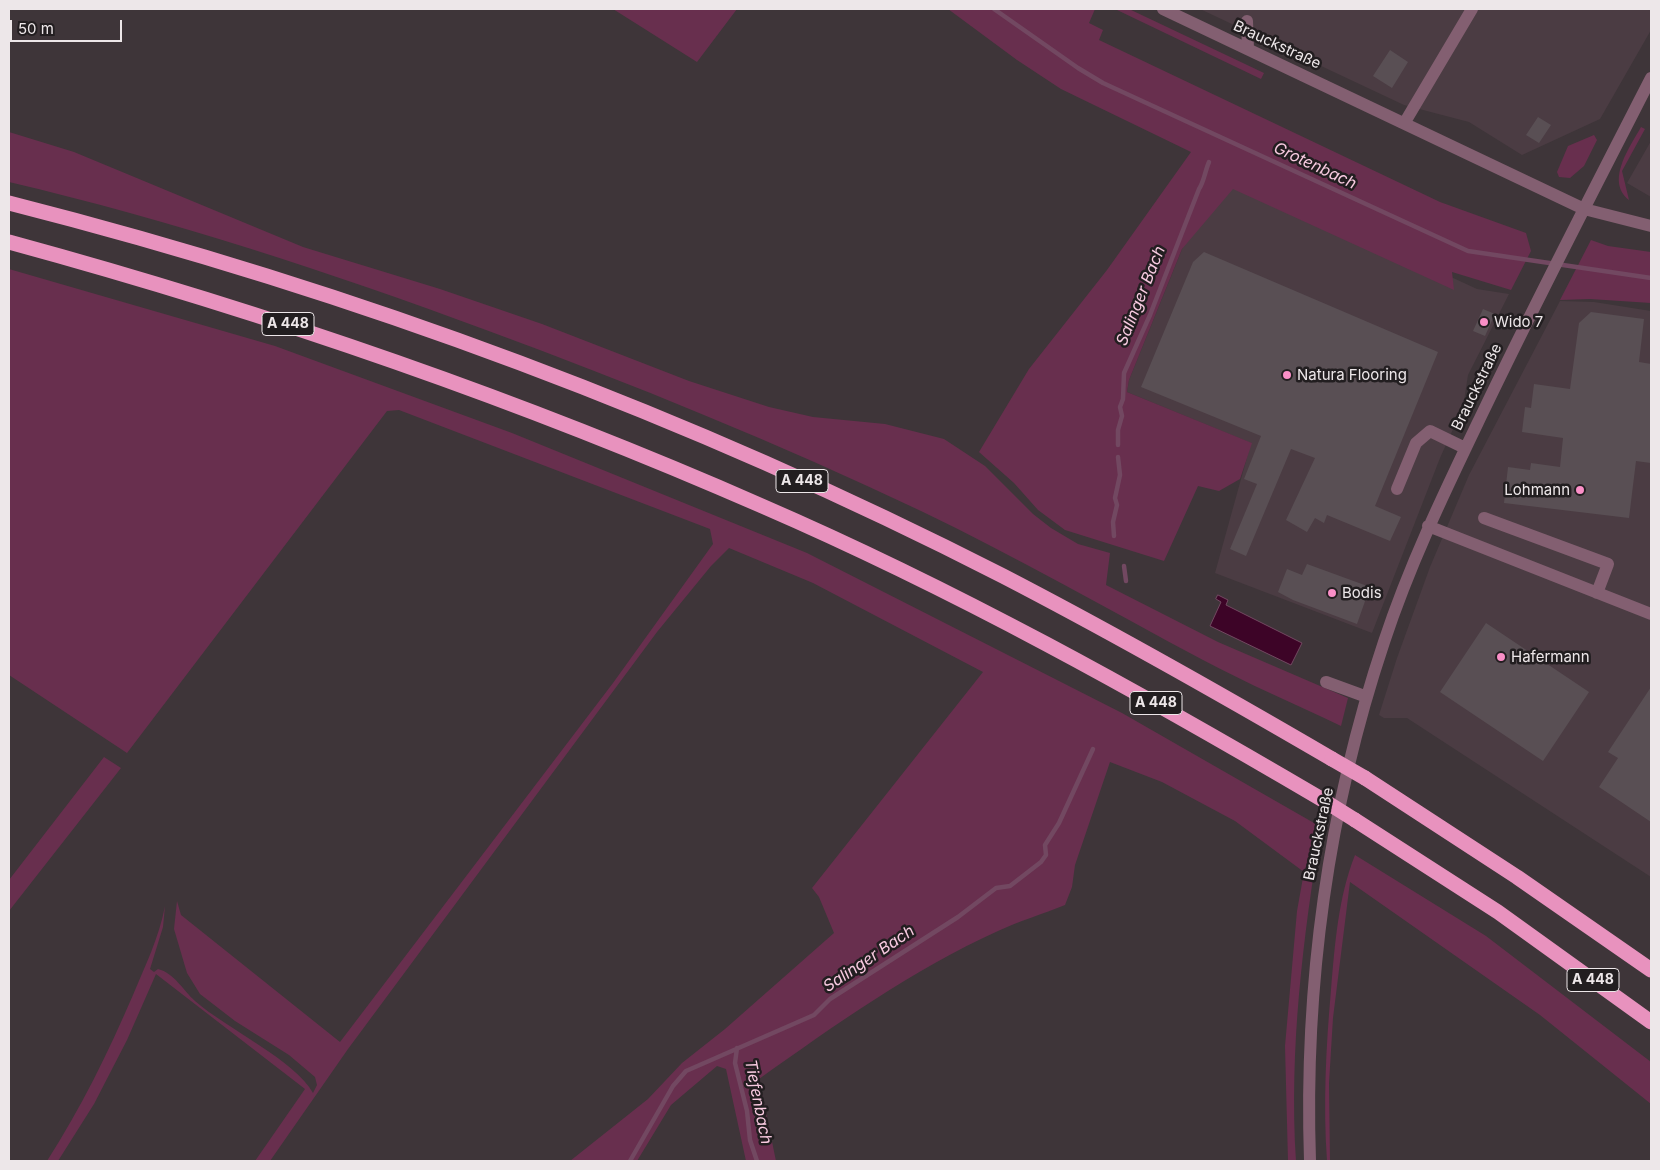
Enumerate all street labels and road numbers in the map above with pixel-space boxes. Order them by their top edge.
street label: Brauckstraße [1230,17,1324,73]
road number: A 448 [262,312,314,336]
street label: Brauckstraße [1448,341,1506,433]
road number: A 448 [776,470,828,492]
road number: A 448 [1130,691,1182,714]
street label: Brauckstraße [1300,786,1338,882]
road number: A 448 [1567,968,1619,992]

